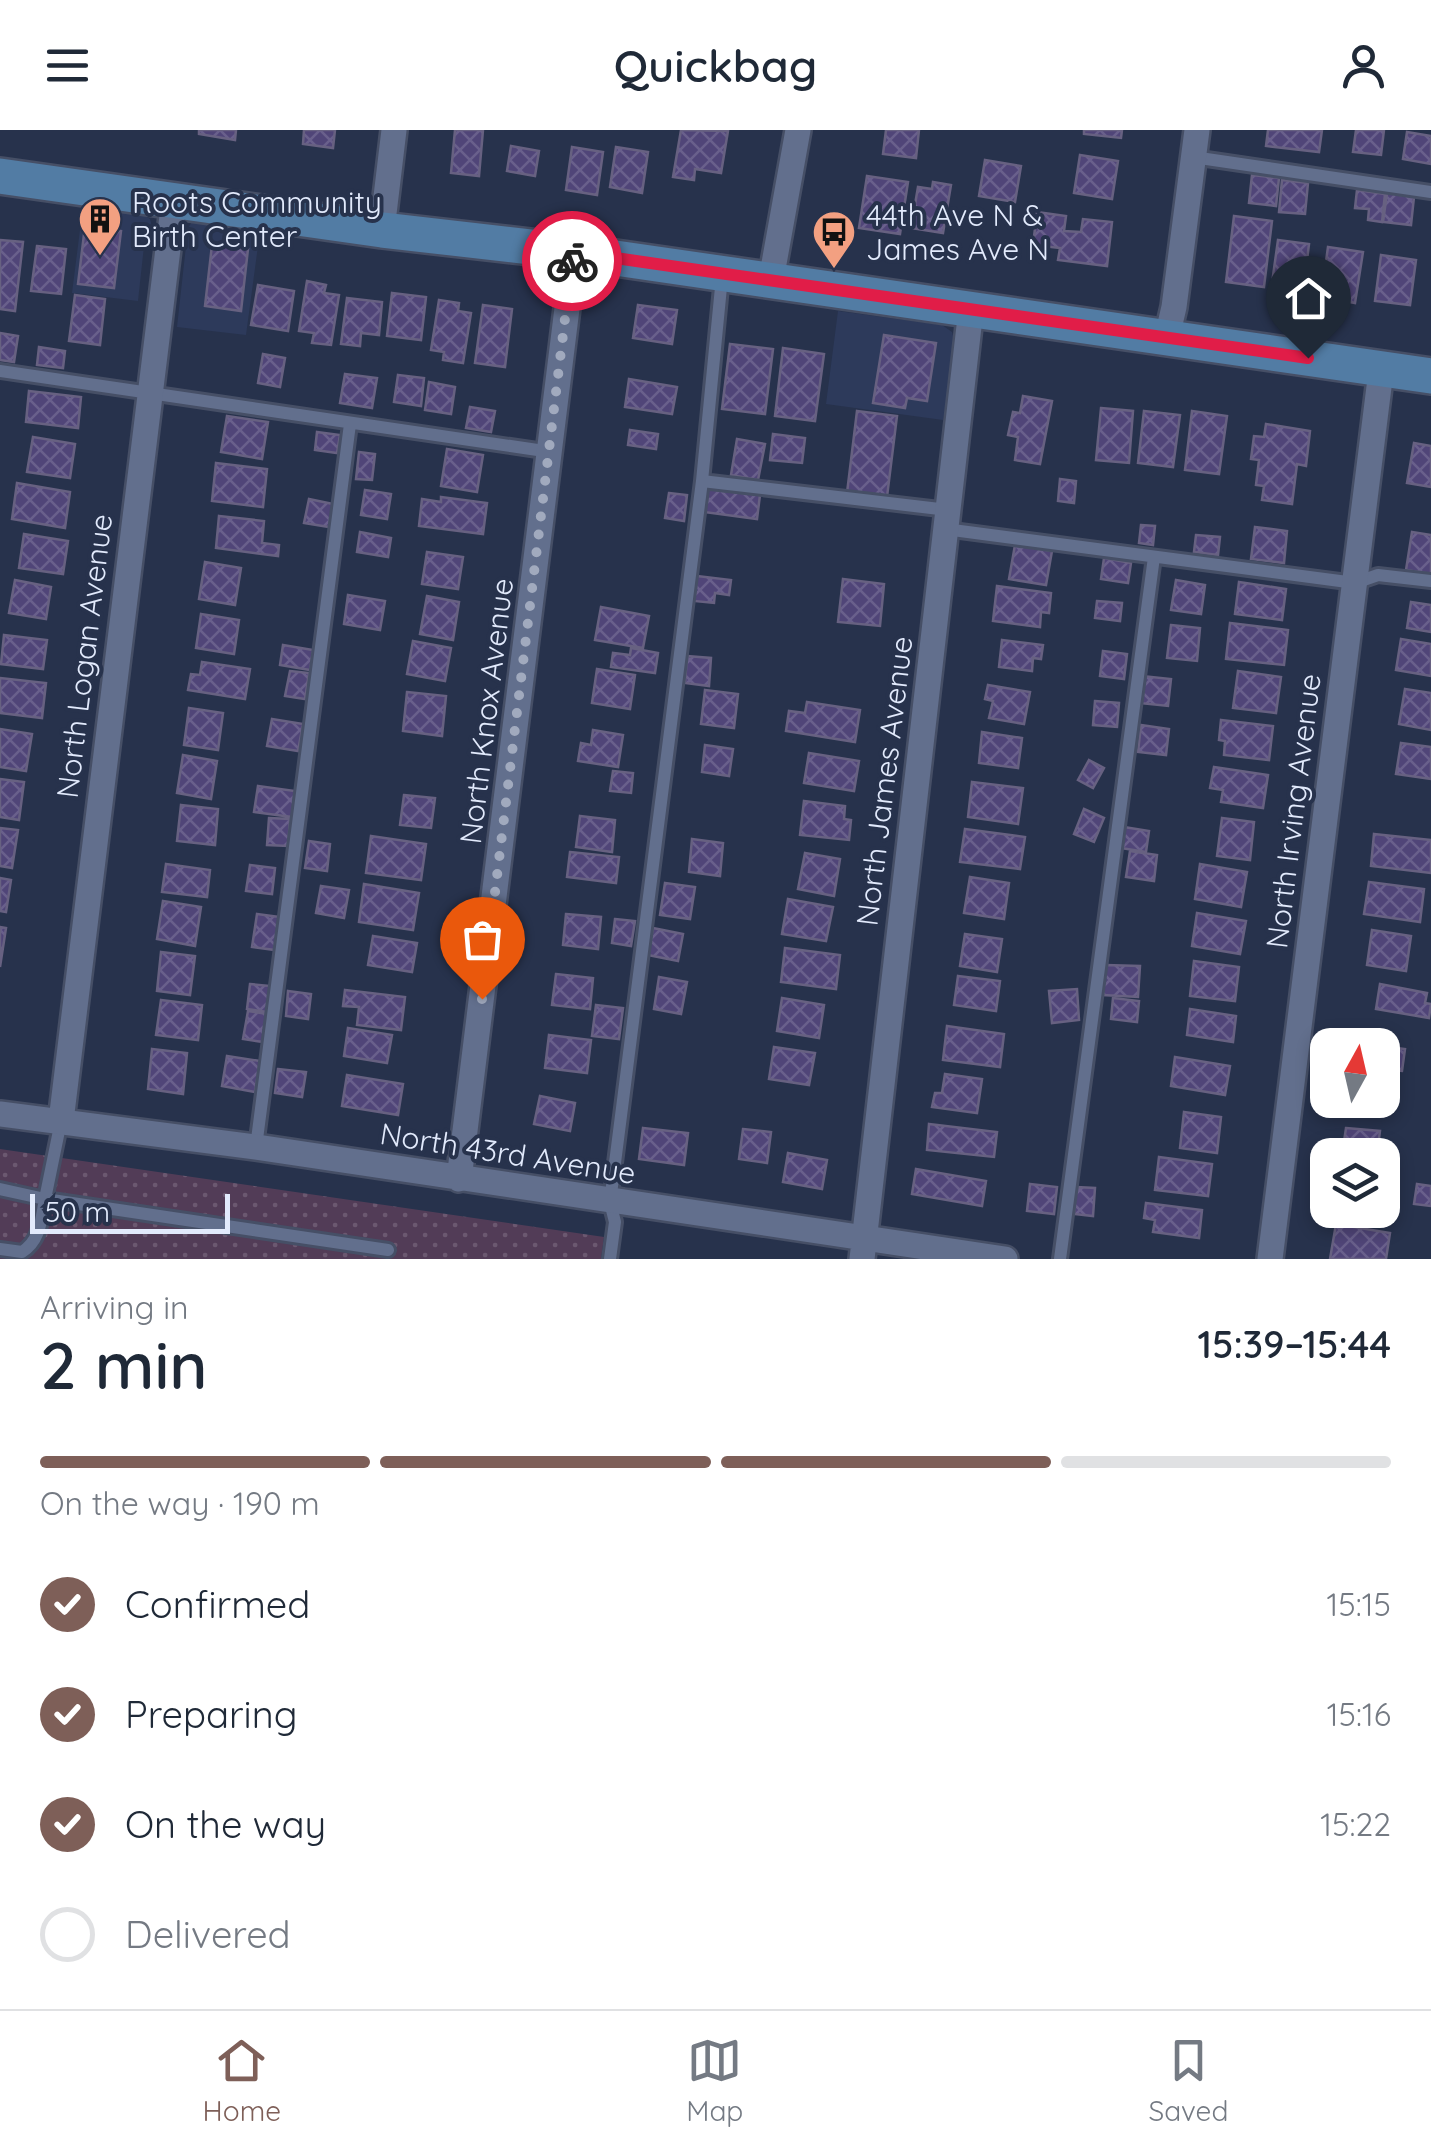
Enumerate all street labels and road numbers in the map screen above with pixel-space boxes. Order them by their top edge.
street label: North Logan Avenue [48,512,120,800]
street label: North Knox Avenue [451,576,521,846]
street label: North James Avenue [847,634,921,928]
street label: North Irving Avenue [1257,671,1329,951]
street label: North 43rd Avenue [377,1114,639,1192]

